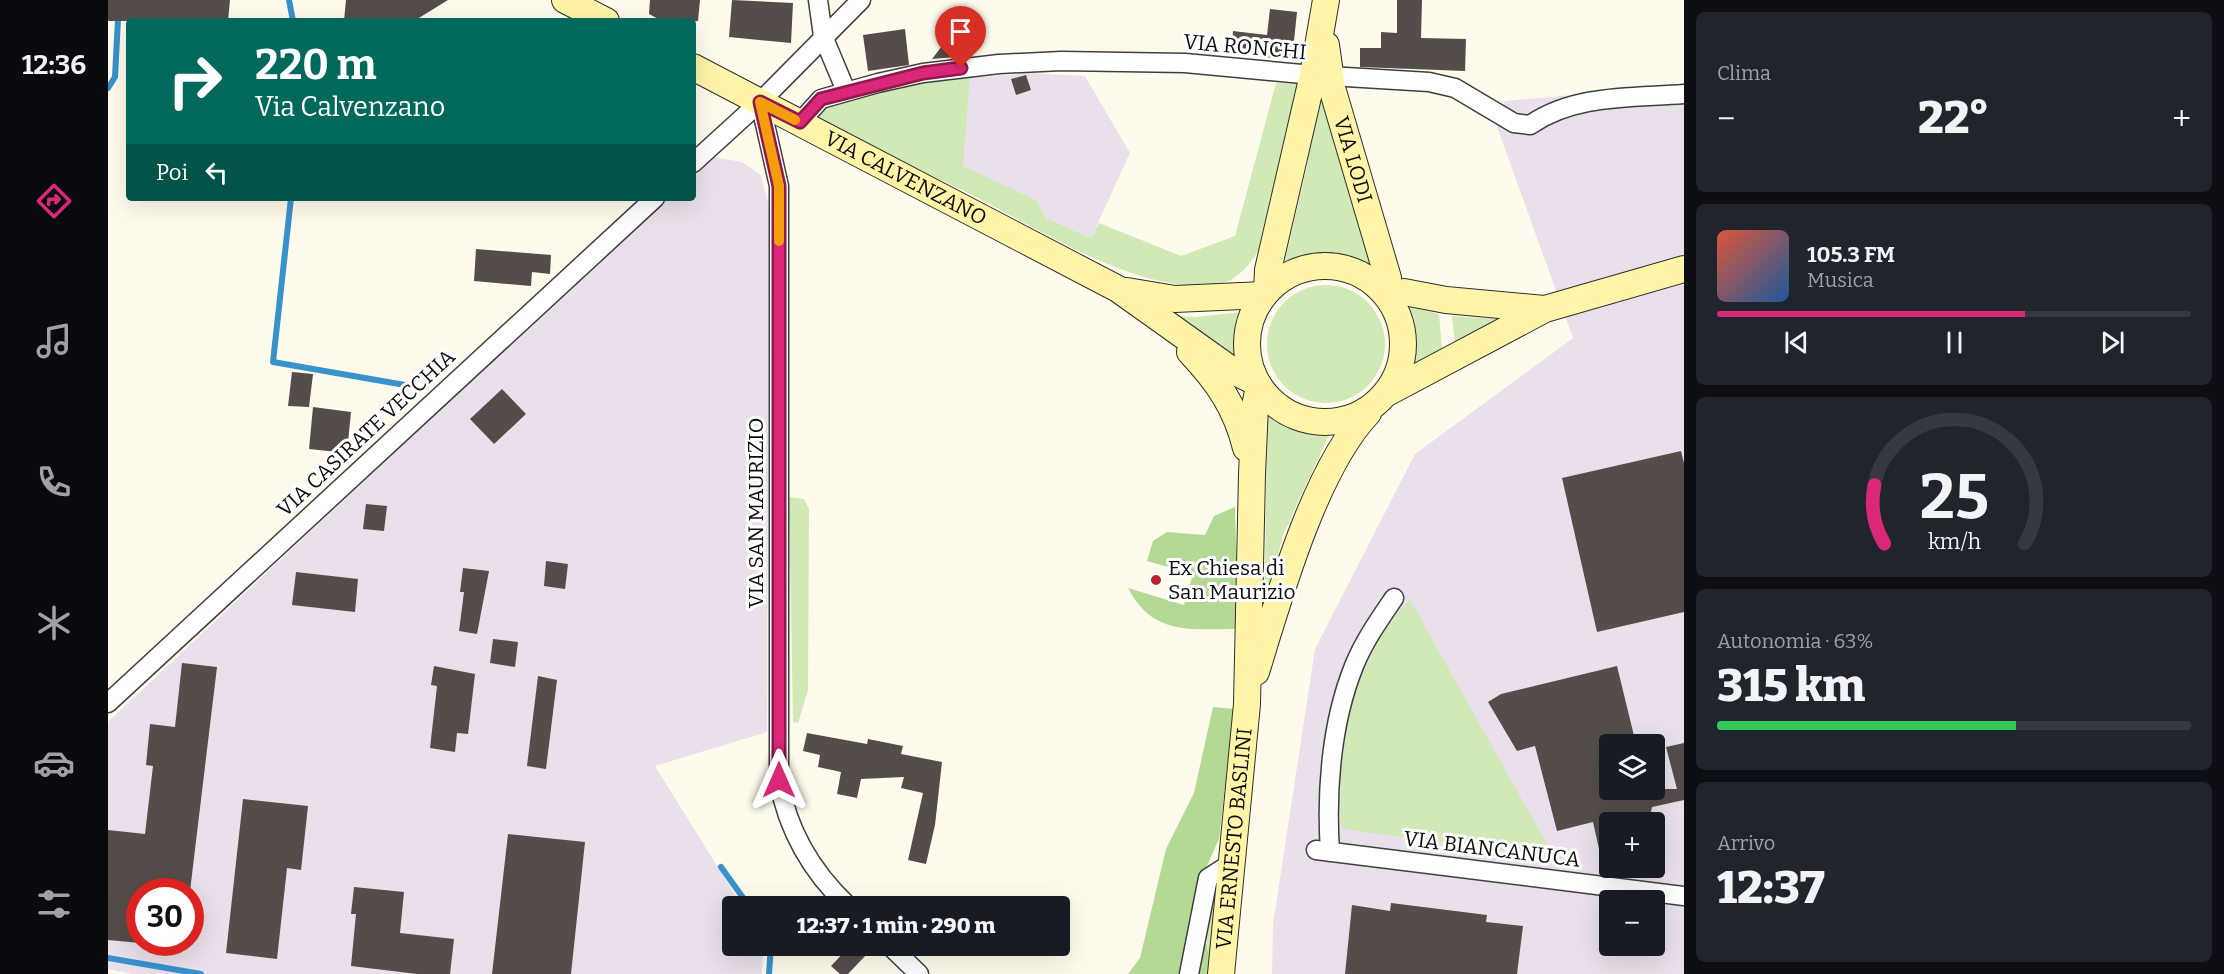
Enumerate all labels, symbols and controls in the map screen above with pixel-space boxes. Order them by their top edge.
pin [935,6,986,68]
icon: arrive [944,15,977,48]
street label: VIA RONCHI [1182,29,1308,65]
text: 220 m [255,40,377,90]
icon: right [156,42,234,120]
text: 12:36 [22,49,86,81]
text: Clima [1717,61,1771,85]
text: Via Calvenzano [255,91,445,123]
text: 22° [1918,91,1989,145]
text: − [1717,99,1735,139]
text: + [2172,99,2191,139]
street label: VIA LODI [1328,113,1378,206]
street label: VIA CALVENZANO [820,125,991,231]
icon: left [200,156,233,189]
text: Poi [156,159,188,186]
icon: directions [33,180,75,222]
text: 105.3 FM [1807,241,1895,268]
text: Musica [1807,268,1874,292]
icon: music [33,320,75,362]
icon: previous [1780,326,1813,359]
icon: pause [1938,326,1971,359]
icon: next [2096,326,2129,359]
street label: VIA CASIRATE VECCHIA [272,344,460,522]
street label: VIA SAN MAURIZIO [743,418,769,608]
text: 25 [1919,460,1989,535]
icon: phone [33,461,75,503]
text: km/h [1927,529,1981,555]
place label: Ex Chiesa di San Maurizio [1168,555,1296,605]
marker: Ex Chiesa di San Maurizio [1149,573,1163,587]
icon: climate [33,602,75,644]
text: Autonomia · 63% [1717,629,1873,653]
text: 315 km [1717,659,1865,713]
street label: VIA ERNESTO BASLINI [1210,727,1258,951]
map controls [1599,734,1665,956]
button: layers [1599,734,1665,800]
icon: car [33,742,75,784]
position arrow [747,748,811,812]
button: + [1599,812,1665,878]
street label: VIA BIANCANUCA [1402,825,1582,873]
text: Arrivo [1717,831,1775,855]
text: 12:37 [1717,861,1825,915]
speed limit sign: 30 [126,878,204,956]
icon: filters [33,883,75,925]
button: − [1599,890,1665,956]
text: 12:37 · 1 min · 290 m [797,912,995,939]

